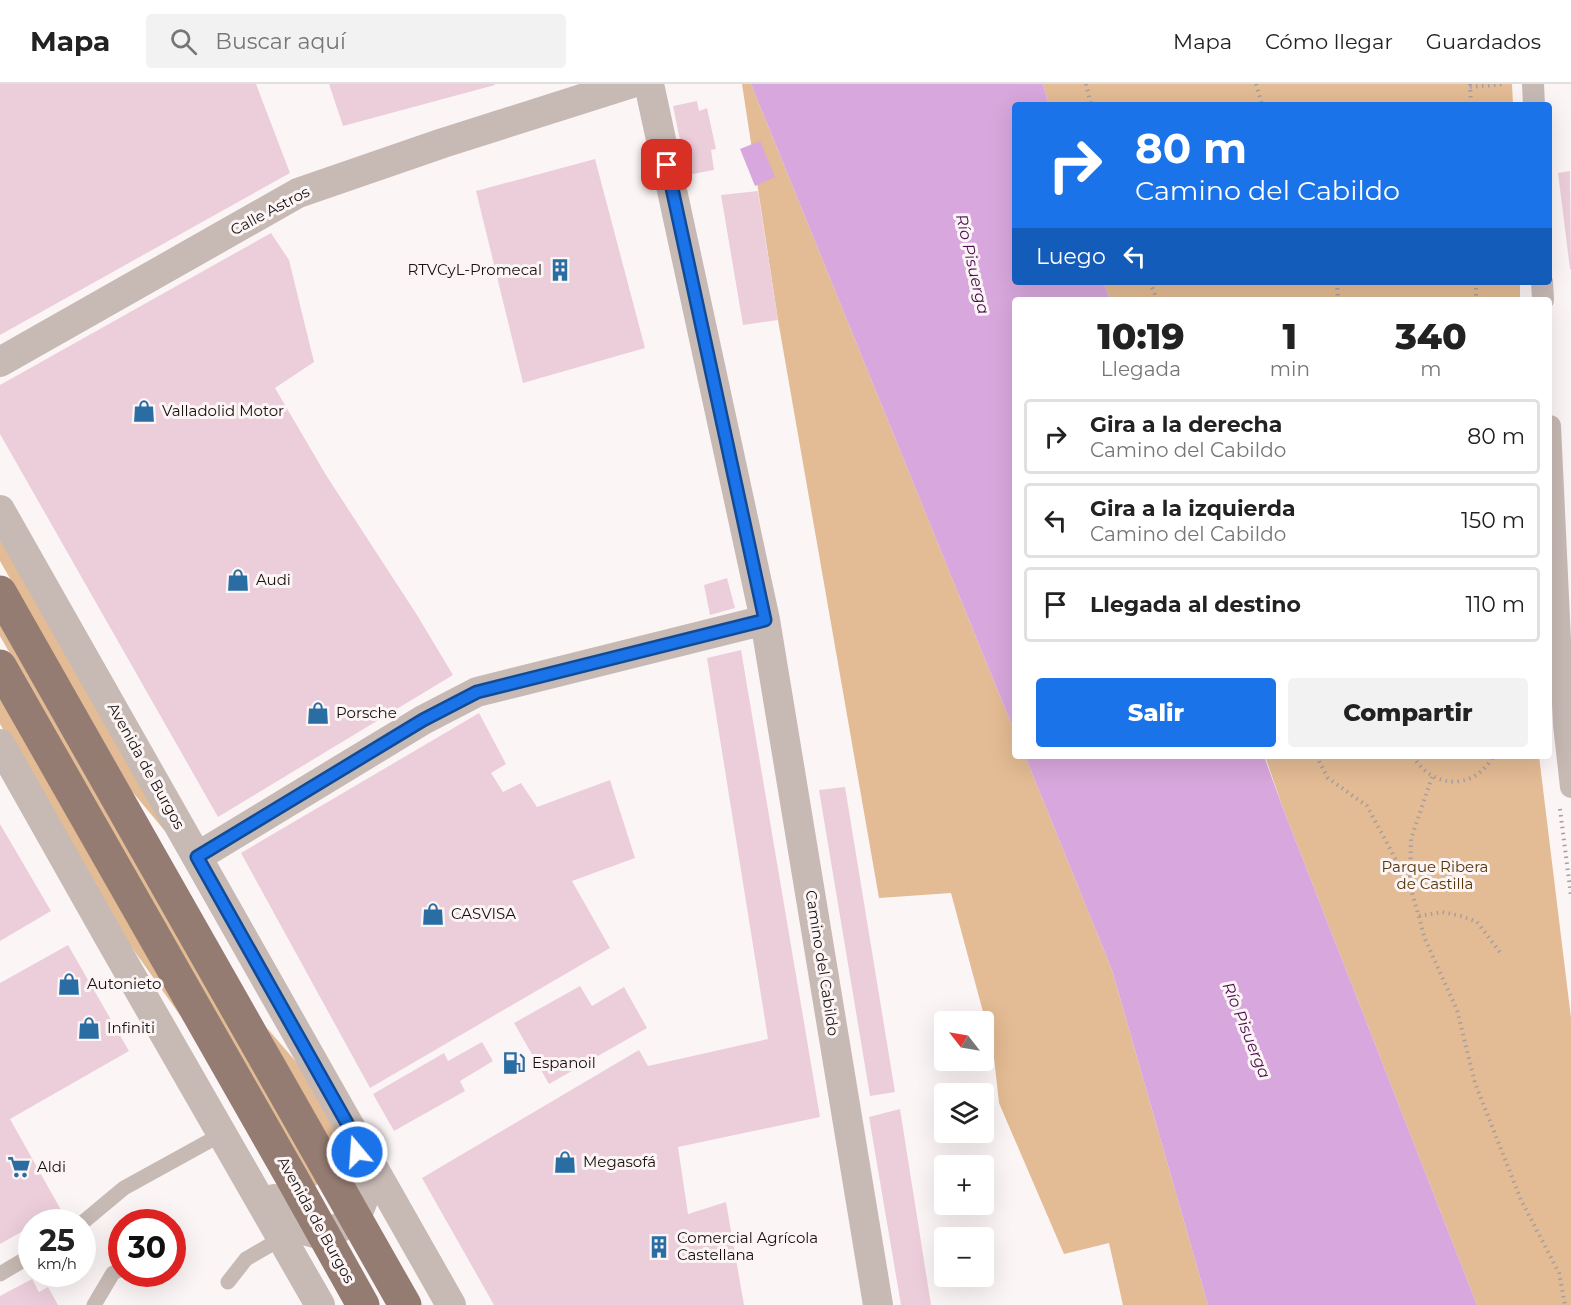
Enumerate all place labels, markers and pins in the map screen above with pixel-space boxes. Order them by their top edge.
pin [641,139,692,190]
building icon: RTVCyL-Promecal [547,257,573,283]
place label: RTVCyL-Promecal [408,260,542,279]
shop icon: Valladolid Motor [131,398,157,424]
place label: Valladolid Motor [162,401,284,420]
shop icon: Audi [225,567,251,593]
place label: Audi [256,570,291,589]
shop icon: Porsche [305,700,331,726]
place label: Porsche [336,703,397,722]
shop icon: CASVISA [420,901,446,927]
place label: CASVISA [451,904,516,923]
shop icon: Autonieto [56,971,82,997]
place label: Autonieto [87,974,161,993]
shop icon: Infiniti [76,1015,102,1041]
place label: Infiniti [107,1018,155,1037]
fuel station icon: Espanoil [501,1050,527,1076]
place label: Espanoil [532,1053,596,1072]
shop icon: Megasofá [552,1149,578,1175]
place label: Megasofá [583,1152,656,1171]
supermarket icon: Aldi [6,1154,32,1180]
place label: Aldi [37,1157,66,1176]
place label: Comercial Agrícola Castellana [677,1228,818,1264]
building icon: Comercial Agrícola Castellana [646,1234,672,1260]

